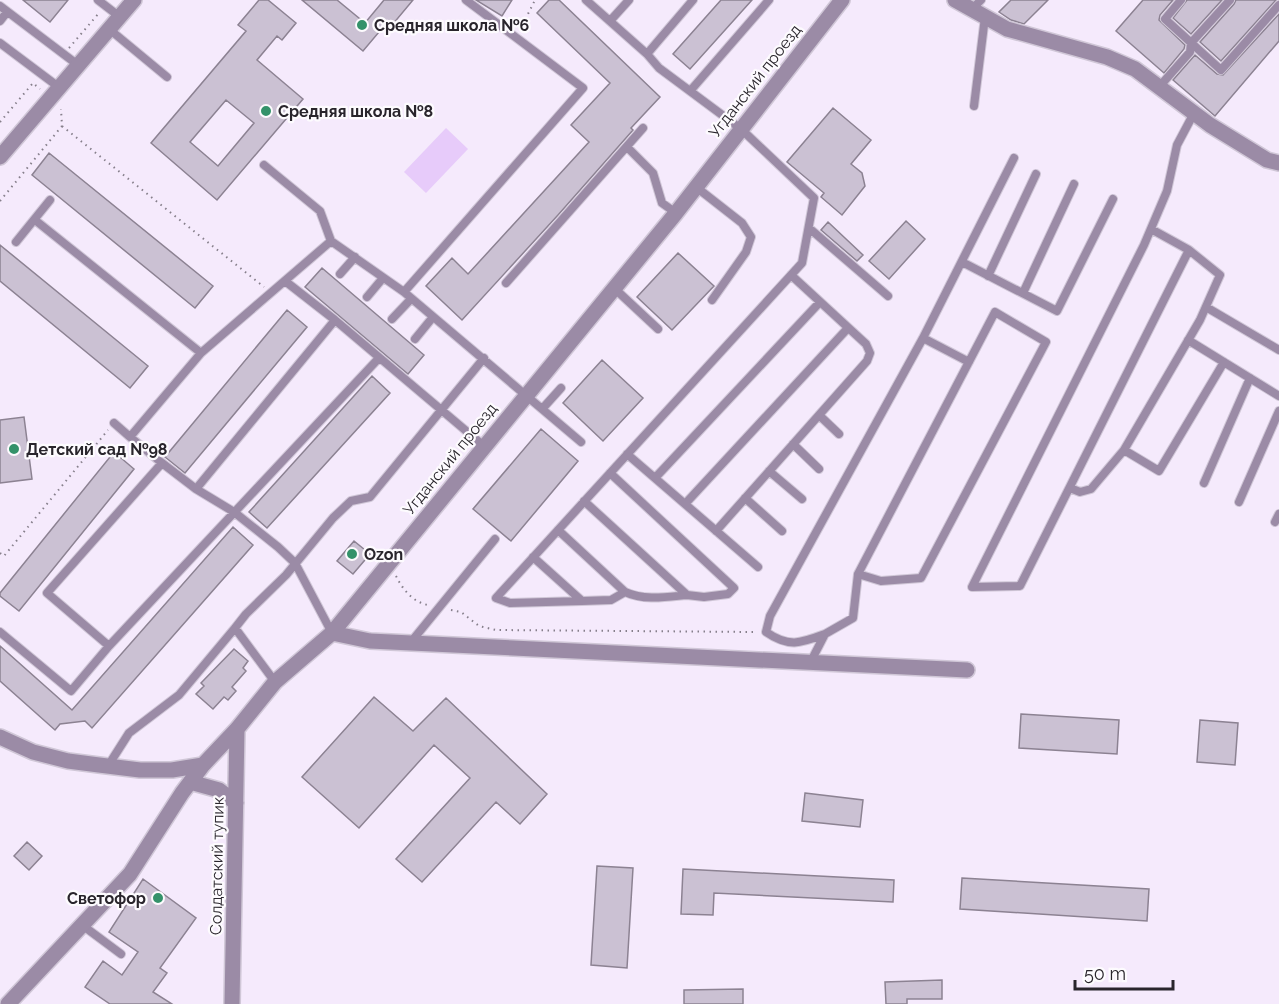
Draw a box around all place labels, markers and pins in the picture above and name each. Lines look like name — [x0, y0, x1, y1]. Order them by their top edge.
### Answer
place label: Средняя школа №6 — [374, 16, 529, 35]
marker: Средняя школа №6 — [355, 18, 369, 32]
place label: Средняя школа №8 — [278, 102, 433, 121]
marker: Средняя школа №8 — [259, 104, 273, 118]
place label: Детский сад №98 — [26, 440, 168, 459]
marker: Детский сад №98 — [7, 442, 21, 456]
place label: Ozon — [364, 545, 403, 564]
marker: Ozon — [345, 547, 359, 561]
place label: Светофор — [67, 889, 146, 908]
marker: Светофор — [151, 891, 165, 905]

